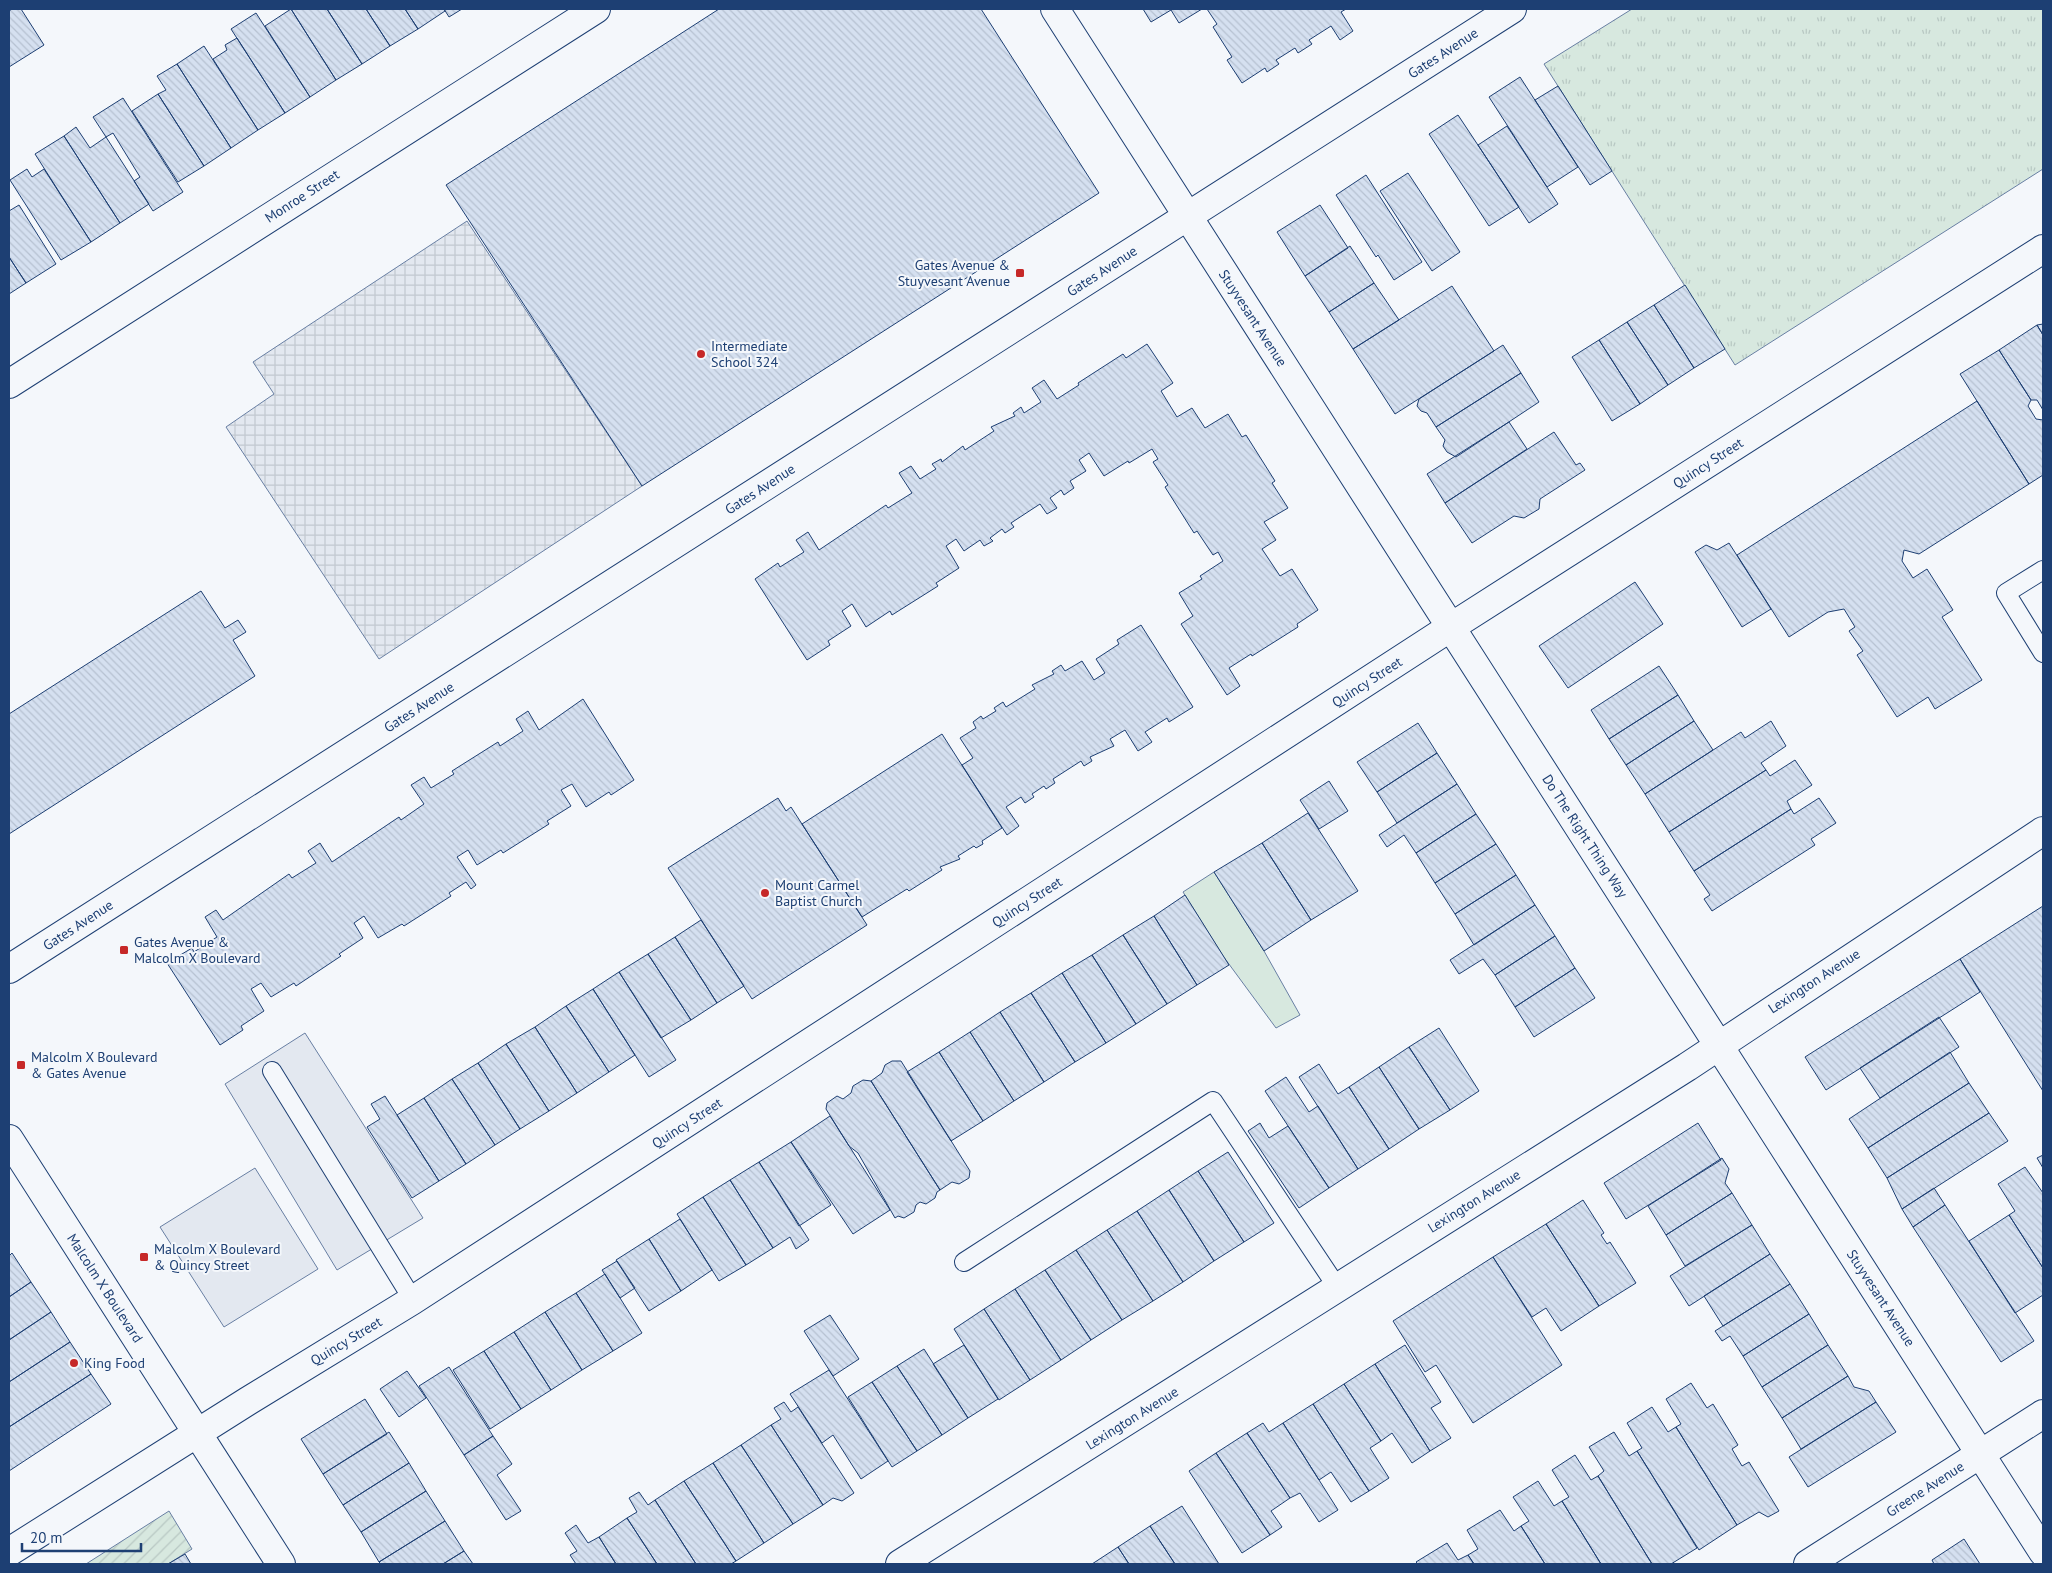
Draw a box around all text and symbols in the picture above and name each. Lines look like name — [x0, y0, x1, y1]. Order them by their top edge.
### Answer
street label: Gates Avenue — [1404, 24, 1482, 82]
street label: Monroe Street — [261, 165, 343, 227]
street label: Gates Avenue — [1063, 242, 1141, 300]
place label: Gates Avenue & Stuyvesant Avenue — [898, 256, 1010, 290]
street label: Stuyvesant Avenue — [1215, 266, 1291, 370]
marker: Gates Avenue & Stuyvesant Avenue — [1014, 267, 1026, 279]
place label: Intermediate School 324 — [711, 337, 788, 371]
marker: Intermediate School 324 — [695, 348, 707, 360]
street label: Quincy Street — [1669, 433, 1747, 492]
street label: Gates Avenue — [721, 460, 799, 518]
street label: Quincy Street — [1328, 652, 1406, 711]
street label: Gates Avenue — [380, 678, 458, 736]
street label: Do The Right Thing Way — [1538, 771, 1632, 902]
street label: Quincy Street — [988, 872, 1066, 931]
place label: Mount Carmel Baptist Church — [775, 876, 863, 910]
marker: Mount Carmel Baptist Church — [759, 887, 771, 899]
street label: Gates Avenue — [39, 896, 117, 954]
place label: Gates Avenue & Malcolm X Boulevard — [134, 933, 260, 967]
marker: Gates Avenue & Malcolm X Boulevard — [118, 944, 130, 956]
street label: Lexington Avenue — [1765, 945, 1863, 1017]
place label: Malcolm X Boulevard & Gates Avenue — [31, 1048, 157, 1082]
marker: Malcolm X Boulevard & Gates Avenue — [15, 1059, 27, 1071]
street label: Quincy Street — [648, 1093, 726, 1152]
street label: Lexington Avenue — [1424, 1165, 1524, 1237]
street label: Malcolm X Boulevard — [63, 1230, 147, 1346]
place label: Malcolm X Boulevard & Quincy Street — [154, 1240, 280, 1274]
street label: Stuyvesant Avenue — [1843, 1246, 1919, 1350]
marker: Malcolm X Boulevard & Quincy Street — [138, 1251, 150, 1263]
street label: Quincy Street — [307, 1313, 385, 1369]
place label: King Food — [84, 1354, 145, 1372]
marker: King Food — [68, 1357, 80, 1369]
street label: Lexington Avenue — [1082, 1382, 1182, 1454]
street label: Greene Avenue — [1883, 1457, 1967, 1521]
scale bar — [22, 1520, 141, 1552]
text: 20 m — [30, 1528, 63, 1547]

